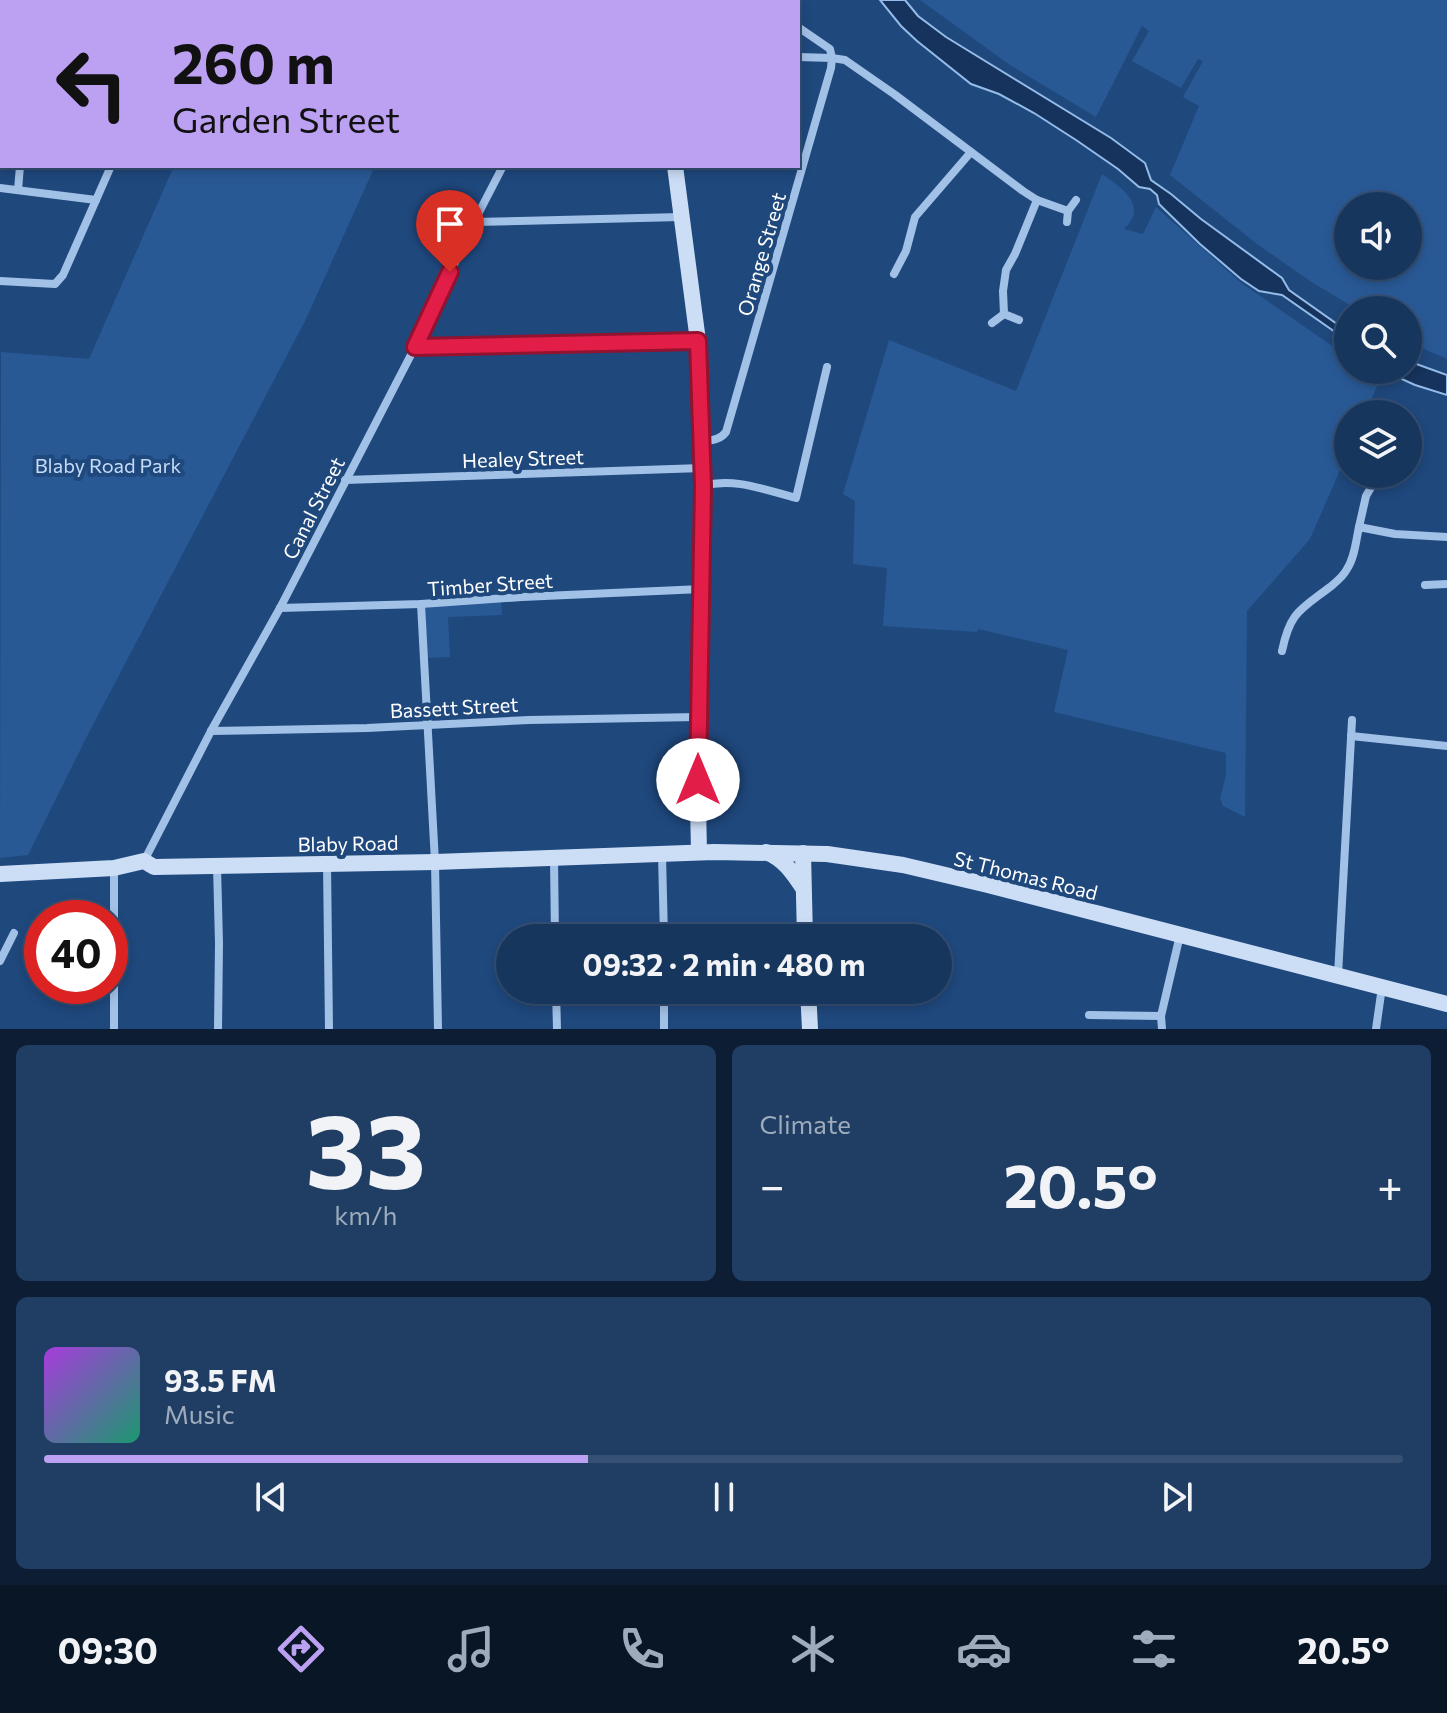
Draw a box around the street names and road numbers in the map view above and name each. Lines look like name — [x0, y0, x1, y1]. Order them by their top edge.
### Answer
street label: Orange Street — [732, 189, 790, 319]
street label: Healey Street — [462, 444, 584, 472]
street label: Canal Street — [277, 453, 349, 563]
street label: Timber Street — [426, 568, 554, 600]
street label: Bassett Street — [389, 692, 519, 722]
street label: Blaby Road — [297, 830, 399, 856]
street label: St Thomas Road — [952, 846, 1100, 904]

